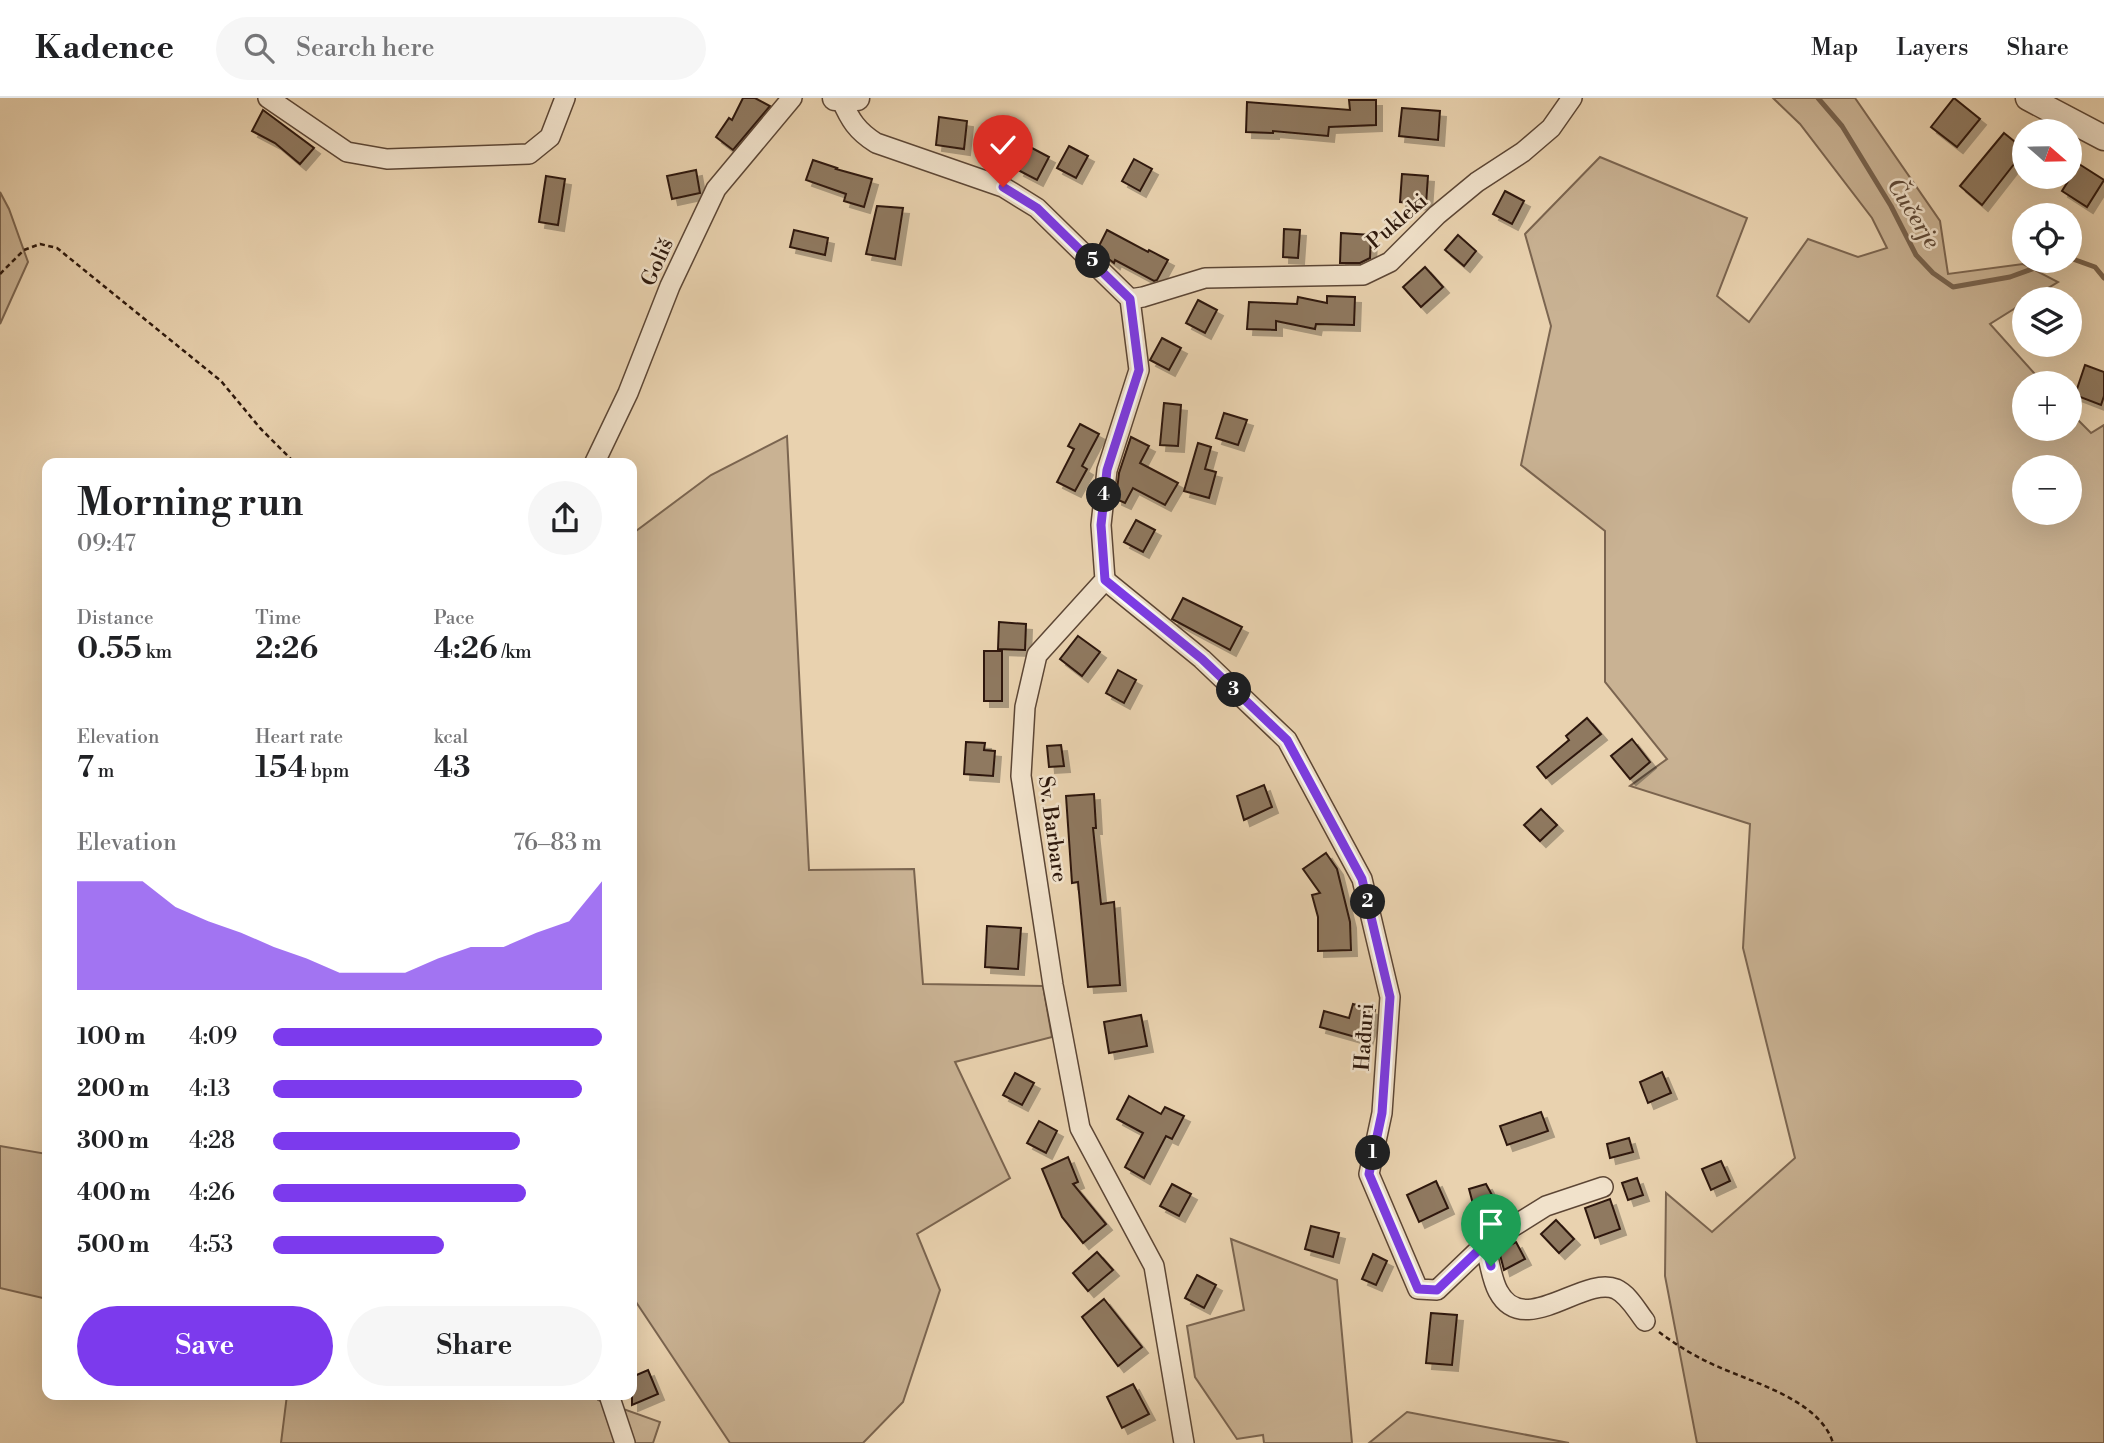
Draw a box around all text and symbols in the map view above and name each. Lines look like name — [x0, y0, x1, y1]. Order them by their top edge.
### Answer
search box — [216, 17, 706, 80]
text: Kadence — [35, 28, 174, 69]
icon: search — [240, 29, 278, 67]
text: Search here — [296, 32, 435, 64]
text: Map — [1811, 33, 1858, 63]
text: Layers — [1896, 33, 1968, 63]
text: Share — [2006, 33, 2069, 63]
pin — [973, 115, 1033, 187]
north arrow — [2012, 119, 2082, 189]
map controls — [2012, 119, 2082, 525]
icon: check — [984, 126, 1022, 164]
water label: Čučerje — [1881, 172, 1948, 254]
street label: Pukleki — [1362, 188, 1433, 255]
button: locate — [2012, 203, 2082, 273]
street label: Goliš — [636, 234, 680, 290]
pin: 5 — [1076, 244, 1110, 278]
text: 5 — [1087, 248, 1098, 272]
button: layers — [2012, 287, 2082, 357]
button: + — [2012, 371, 2082, 441]
button: − — [2012, 455, 2082, 525]
pin: 4 — [1086, 478, 1122, 512]
text: Morning run — [77, 480, 303, 527]
button: share — [528, 481, 602, 555]
text: 4 — [1097, 482, 1110, 506]
text: 09:47 — [77, 530, 136, 558]
text: Distance — [77, 606, 154, 630]
text: Time — [255, 606, 301, 630]
text: Pace — [434, 606, 474, 630]
text: 0.55 — [77, 630, 142, 668]
text: 2:26 — [255, 630, 318, 668]
text: 4:26 — [434, 630, 498, 668]
text: km — [142, 640, 172, 664]
text: /km — [498, 640, 532, 664]
pin: 3 — [1216, 672, 1252, 708]
text: 3 — [1228, 677, 1239, 701]
text: Elevation — [77, 725, 159, 749]
text: Heart rate — [255, 725, 343, 749]
text: kcal — [434, 725, 468, 749]
text: 7 — [77, 749, 94, 787]
text: 154 — [255, 749, 307, 787]
text: 43 — [434, 749, 471, 787]
text: m — [94, 759, 114, 783]
text: bpm — [307, 759, 349, 783]
street label: Sv. Barbare — [1032, 774, 1072, 884]
text: Elevation — [77, 829, 177, 857]
text: 76–83 m — [513, 829, 602, 857]
pin: 2 — [1350, 884, 1386, 920]
text: 2 — [1362, 889, 1373, 913]
street label: Hađuri — [1350, 1002, 1380, 1072]
text: 100 m — [77, 1023, 145, 1051]
text: 4:09 — [189, 1023, 237, 1051]
text: 200 m — [77, 1075, 149, 1103]
text: 4:13 — [189, 1075, 231, 1103]
text: 300 m — [77, 1127, 149, 1155]
text: 4:28 — [189, 1127, 235, 1155]
pin: 1 — [1356, 1136, 1390, 1170]
text: 1 — [1368, 1140, 1377, 1164]
text: 400 m — [77, 1179, 150, 1207]
text: 4:26 — [189, 1179, 235, 1207]
pin — [1461, 1194, 1521, 1266]
icon: arrive — [1472, 1205, 1510, 1243]
text: 500 m — [77, 1231, 149, 1259]
text: 4:53 — [189, 1231, 233, 1259]
button: Save — [77, 1306, 333, 1386]
button: Share — [347, 1306, 602, 1386]

